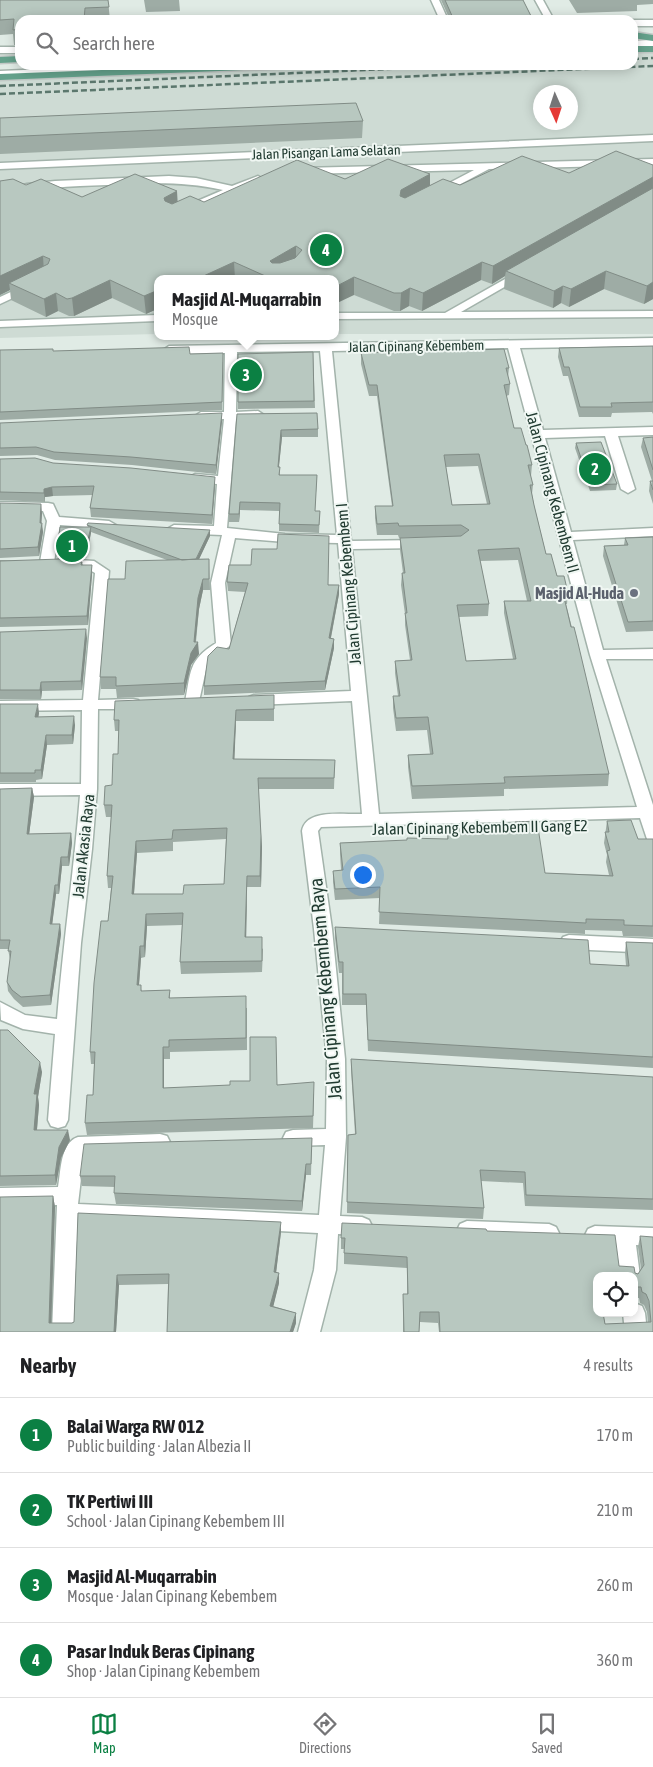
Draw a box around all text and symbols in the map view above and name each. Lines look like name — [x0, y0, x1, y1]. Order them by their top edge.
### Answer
search box — [15, 15, 638, 70]
icon: search — [33, 29, 61, 57]
text: Search here — [73, 32, 155, 54]
north arrow — [533, 85, 578, 130]
street label: Jalan Pisangan Lama Selatan — [251, 141, 401, 163]
pin: 4 — [310, 231, 342, 269]
popup — [154, 275, 339, 340]
text: Masjid Al-Muqarrabin — [172, 288, 321, 310]
text: Mosque — [172, 310, 218, 328]
street label: Jalan Cipinang Kebembem — [348, 337, 484, 355]
pin: 3 — [230, 356, 262, 394]
street label: Jalan Cipinang Kebembem II — [522, 409, 583, 575]
pin: 2 — [579, 450, 611, 488]
street label: Jalan Cipinang Kebembem I — [332, 502, 365, 666]
pin: 1 — [56, 527, 88, 565]
place label: Masjid Al-Huda — [535, 584, 624, 602]
marker: Masjid Al-Huda — [628, 587, 640, 599]
street label: Jalan Akasia Raya — [69, 793, 98, 899]
street label: Jalan Cipinang Kebembem II Gang E2 — [372, 816, 588, 839]
your location — [350, 862, 376, 888]
street label: Jalan Cipinang Kebembem Raya — [304, 877, 346, 1101]
map controls — [593, 1272, 638, 1317]
button: locate — [593, 1272, 638, 1317]
text: Nearby — [20, 1353, 76, 1377]
text: 4 results — [583, 1356, 633, 1374]
text: Balai Warga RW 012 — [67, 1415, 204, 1437]
text: 1 — [32, 1426, 40, 1444]
text: 170 m — [597, 1426, 633, 1444]
text: Public building · Jalan Albezia II — [67, 1437, 251, 1455]
text: TK Pertiwi III — [67, 1490, 153, 1512]
text: 2 — [32, 1501, 40, 1519]
text: 210 m — [597, 1501, 633, 1519]
text: School · Jalan Cipinang Kebembem III — [67, 1512, 285, 1530]
text: Masjid Al-Muqarrabin — [67, 1565, 217, 1587]
text: 3 — [32, 1576, 40, 1594]
text: 260 m — [597, 1576, 633, 1594]
text: Mosque · Jalan Cipinang Kebembem — [67, 1587, 277, 1605]
text: Pasar Induk Beras Cipinang — [67, 1640, 254, 1662]
text: 4 — [32, 1651, 40, 1669]
text: 360 m — [597, 1651, 633, 1669]
text: Shop · Jalan Cipinang Kebembem — [67, 1662, 260, 1680]
tab: Map — [90, 1710, 118, 1756]
tab: Directions — [299, 1710, 351, 1756]
tab: Saved — [532, 1710, 563, 1756]

